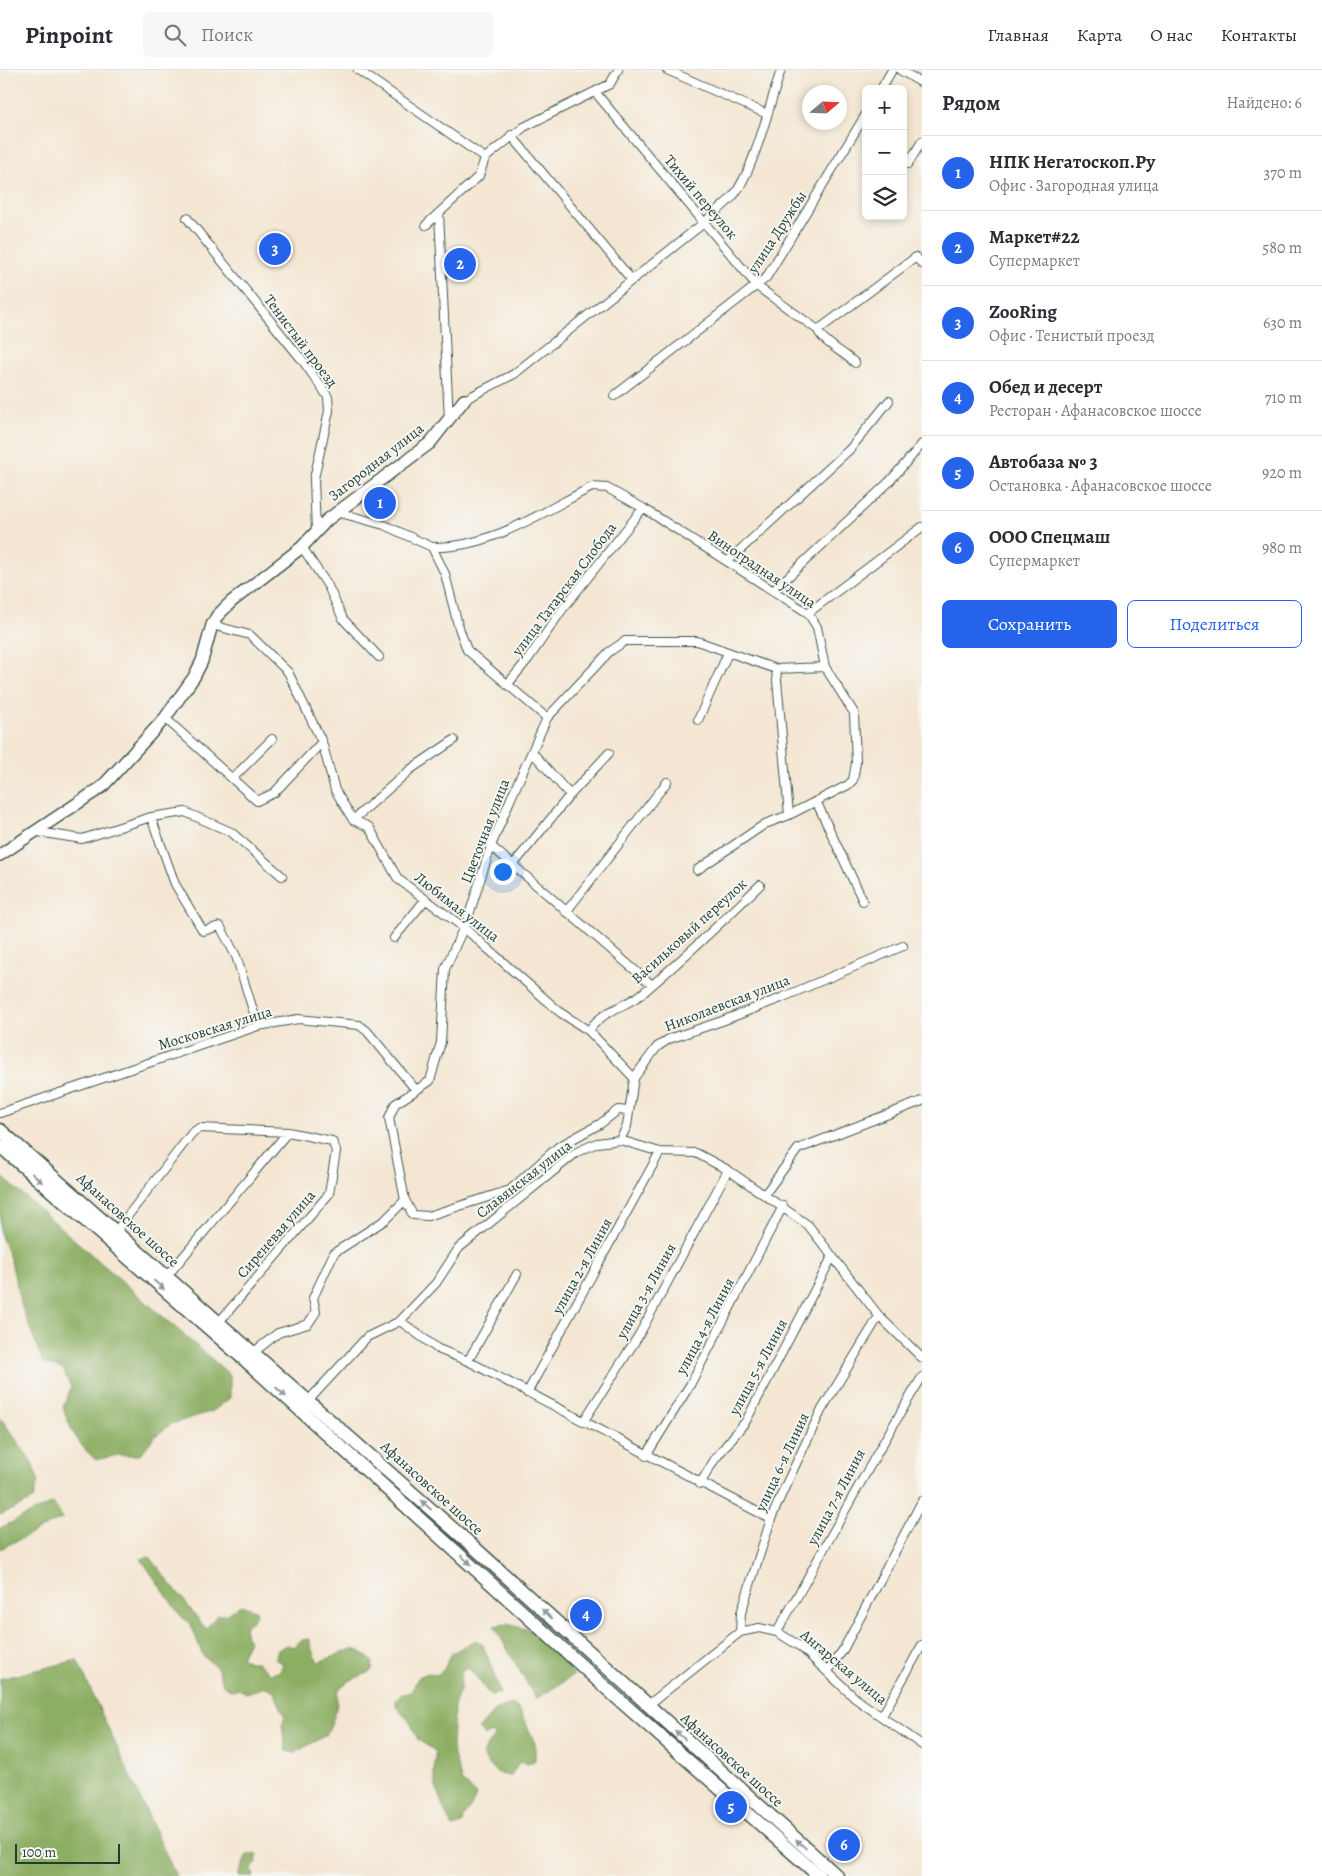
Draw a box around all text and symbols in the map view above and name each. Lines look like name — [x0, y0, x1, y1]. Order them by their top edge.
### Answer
search box — [143, 12, 493, 57]
text: Pinpoint — [25, 19, 113, 51]
icon: search — [161, 21, 189, 49]
text: Поиск — [201, 22, 253, 48]
text: Главная — [988, 23, 1049, 47]
text: Карта — [1077, 23, 1122, 47]
text: О нас — [1150, 23, 1193, 47]
text: Контакты — [1221, 23, 1297, 47]
north arrow — [802, 85, 847, 130]
map controls — [862, 85, 907, 220]
button: + — [862, 85, 907, 130]
text: Рядом — [942, 89, 1000, 117]
text: Найдено: 6 — [1227, 92, 1302, 114]
button: − — [862, 130, 907, 175]
text: НПК Негатоскоп.Ру — [989, 149, 1155, 175]
street label: Тихий переулок — [660, 151, 742, 243]
text: 1 — [955, 162, 961, 184]
text: 370 m — [1264, 162, 1302, 184]
button: layers — [862, 175, 907, 220]
text: Офис · Загородная улица — [989, 175, 1159, 197]
street label: улица Дружбы — [742, 187, 811, 278]
text: Маркет#22 — [989, 224, 1080, 250]
pin: 3 — [259, 230, 291, 268]
text: 2 — [954, 237, 962, 259]
text: 580 m — [1262, 237, 1302, 259]
pin: 2 — [444, 245, 476, 283]
text: Супермаркет — [989, 250, 1080, 272]
street label: Тенистый проезд — [260, 291, 342, 391]
text: ZooRing — [989, 299, 1057, 325]
text: 3 — [955, 312, 961, 334]
text: 630 m — [1263, 312, 1302, 334]
text: Офис · Тенистый проезд — [989, 325, 1154, 347]
text: Обед и десерт — [989, 374, 1102, 400]
text: 4 — [954, 387, 962, 409]
text: 710 m — [1265, 387, 1302, 409]
text: Ресторан · Афанасовское шоссе — [989, 400, 1202, 422]
street label: Загородная улица — [324, 418, 428, 505]
text: Автобаза № 3 — [989, 449, 1098, 475]
text: 5 — [955, 462, 961, 484]
text: 920 m — [1262, 462, 1302, 484]
text: Остановка · Афанасовское шоссе — [989, 475, 1212, 497]
pin: 1 — [364, 484, 396, 522]
street label: улица Татарская Слобода — [507, 518, 621, 661]
text: ООО Спецмаш — [989, 524, 1110, 550]
street label: Виноградная улица — [704, 525, 820, 613]
text: 6 — [954, 537, 962, 559]
text: 980 m — [1262, 537, 1302, 559]
text: Супермаркет — [989, 550, 1080, 572]
button: Сохранить — [942, 600, 1117, 648]
button: Поделиться — [1127, 600, 1302, 648]
street label: Цветочная улица — [456, 776, 514, 886]
your location — [490, 859, 516, 885]
street label: Любимая улица — [410, 867, 504, 947]
street label: Васильковый переулок — [627, 874, 751, 988]
street label: Николаевская улица — [661, 970, 793, 1036]
street label: Московская улица — [156, 1001, 274, 1055]
street label: Славянская улица — [472, 1135, 576, 1223]
street label: Афанасовское шоссе — [72, 1168, 184, 1272]
one-way arrow — [30, 1172, 42, 1184]
street label: Сиреневая улица — [232, 1186, 320, 1282]
street label: улица 2-я Линия — [547, 1214, 617, 1319]
street label: улица 3-я Линия — [611, 1240, 681, 1343]
street label: улица 4-я Линия — [671, 1274, 739, 1379]
one-way arrow — [153, 1279, 166, 1290]
street label: улица 5-я Линия — [724, 1315, 792, 1420]
one-way arrow — [275, 1386, 287, 1398]
street label: улица 6-я Линия — [750, 1409, 814, 1516]
street label: Афанасовское шоссе — [376, 1436, 488, 1540]
street label: улица 7-я Линия — [802, 1445, 870, 1550]
one-way arrow — [421, 1499, 433, 1511]
one-way arrow — [460, 1554, 472, 1566]
pin: 4 — [570, 1596, 602, 1634]
one-way arrow — [541, 1608, 553, 1620]
street label: Ангарская улица — [796, 1624, 892, 1709]
street label: Афанасовское шоссе — [676, 1708, 788, 1812]
one-way arrow — [674, 1729, 686, 1741]
pin: 5 — [715, 1788, 747, 1826]
pin: 6 — [828, 1826, 860, 1864]
one-way arrow — [795, 1838, 808, 1849]
scale bar — [15, 1841, 120, 1864]
text: 100 m — [22, 1843, 56, 1862]

